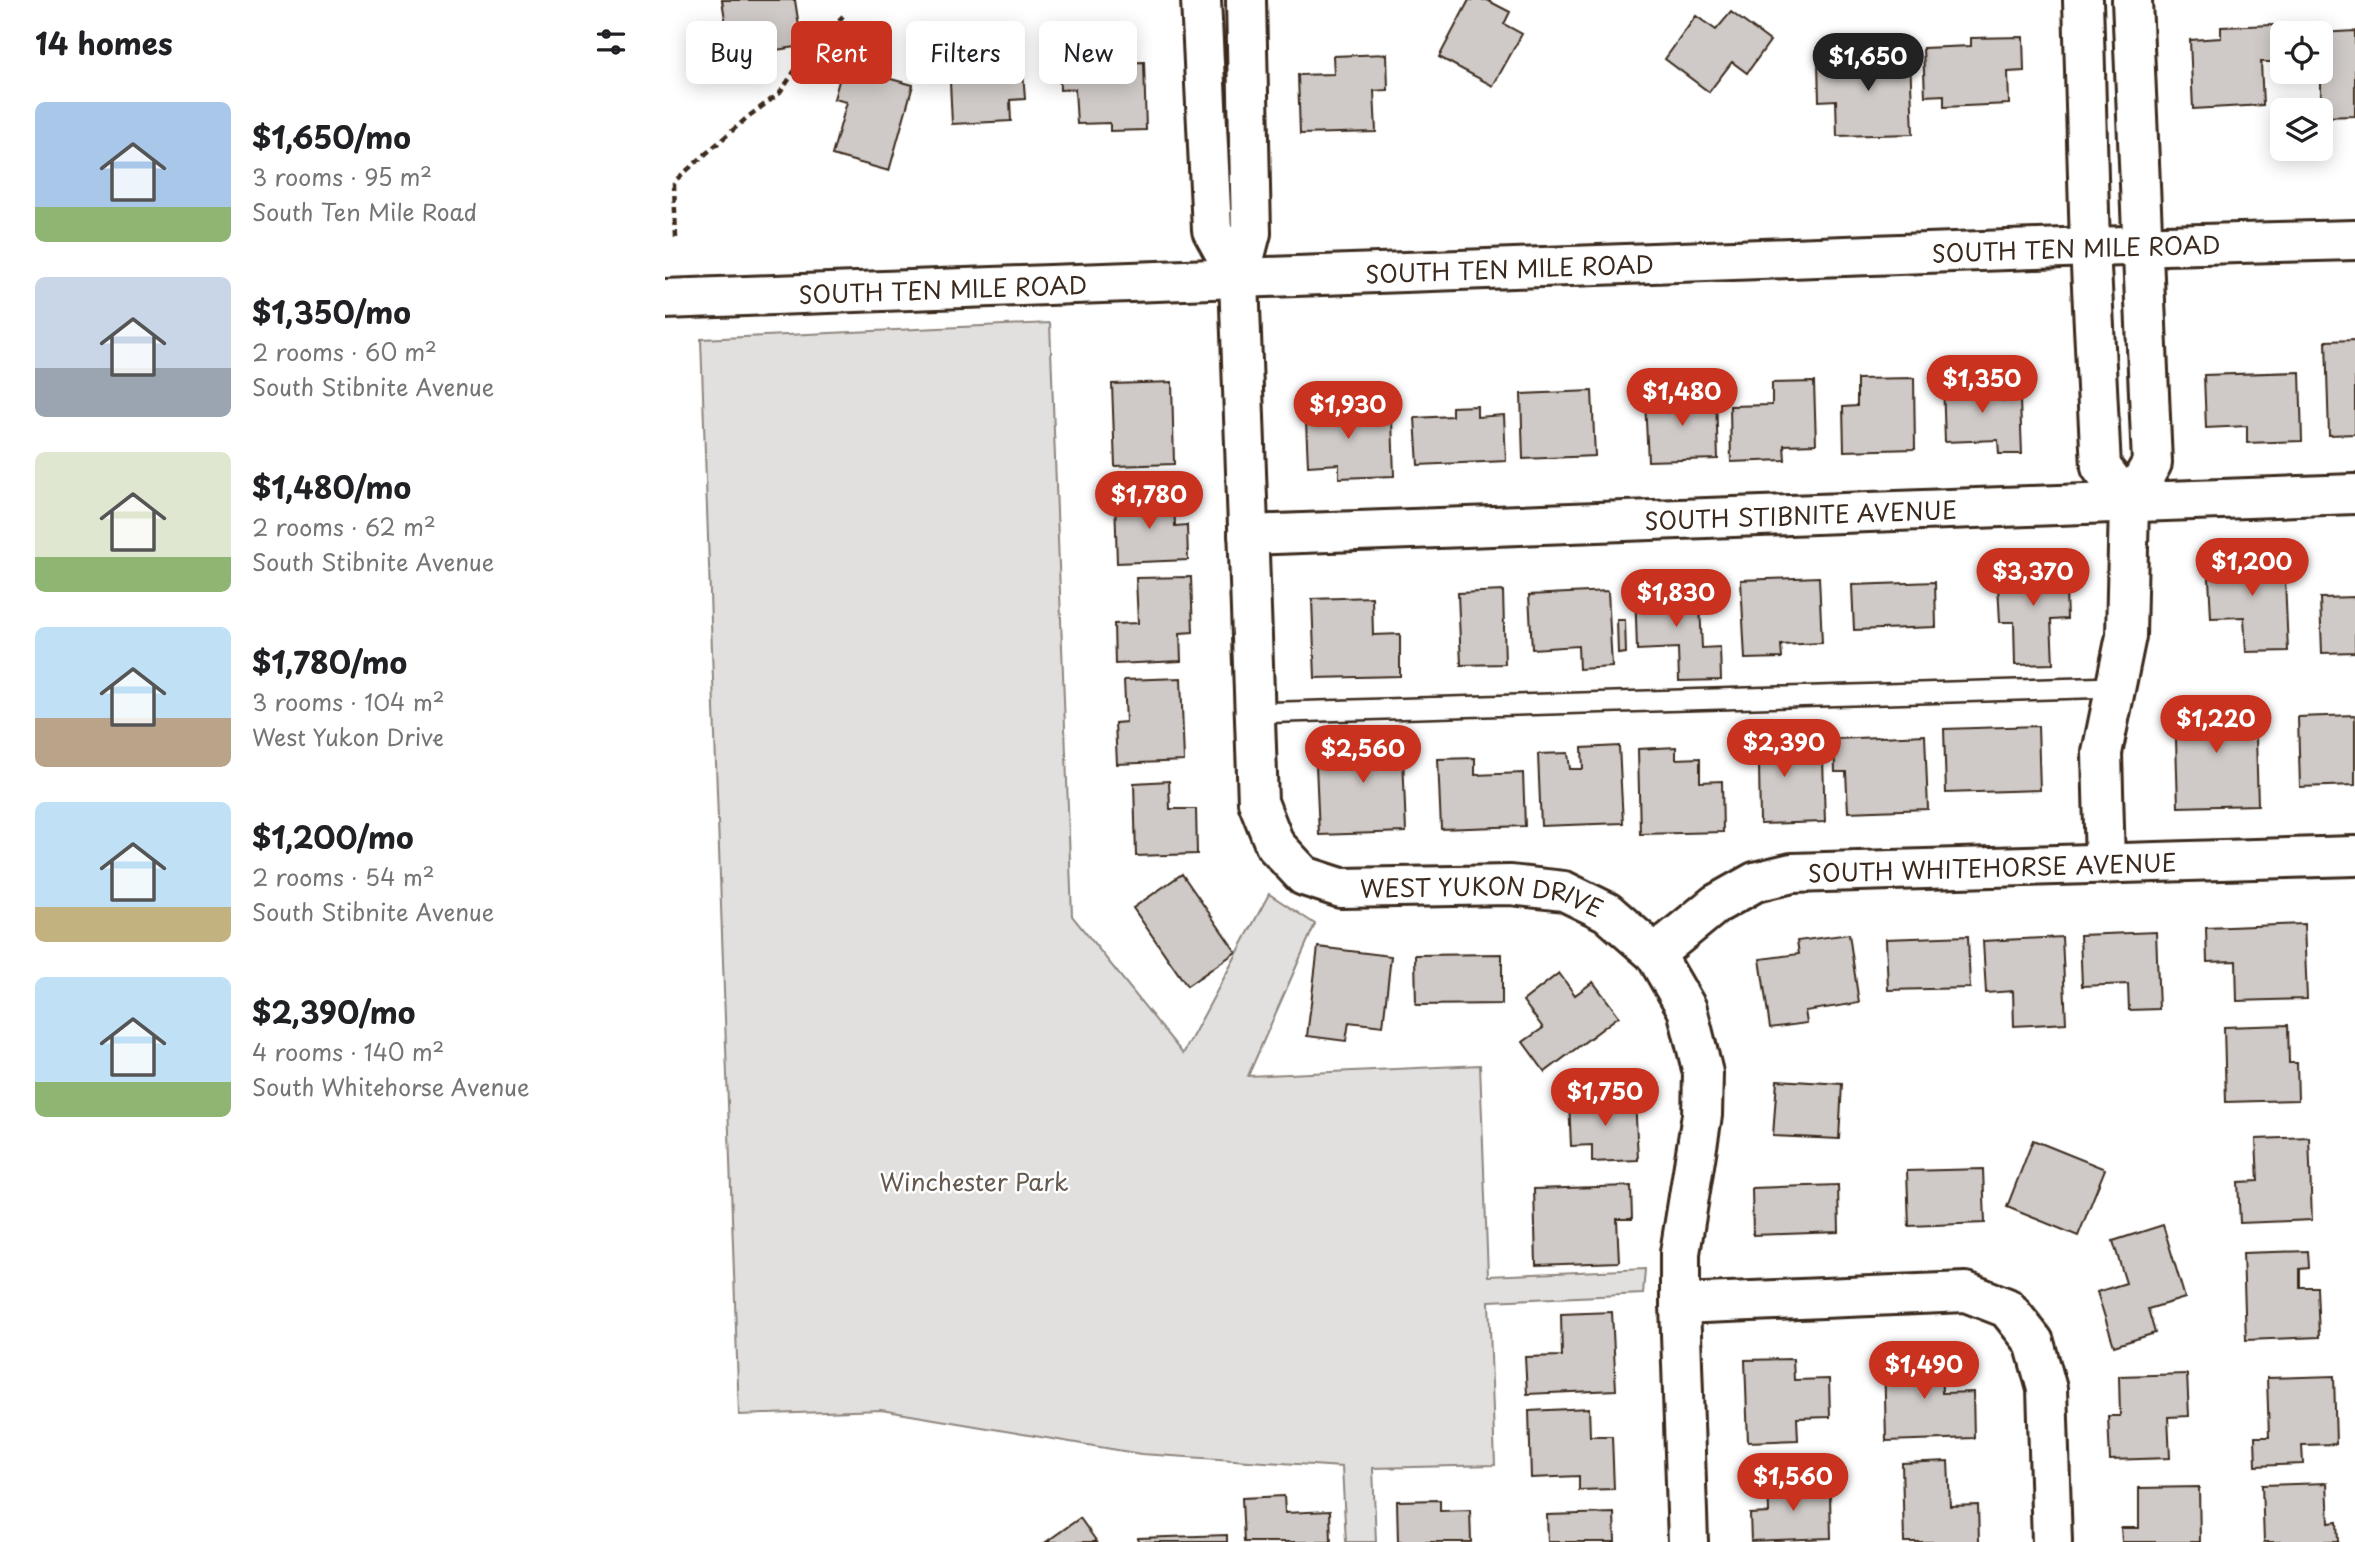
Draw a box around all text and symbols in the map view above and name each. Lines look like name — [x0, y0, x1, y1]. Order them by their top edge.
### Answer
text: 14 homes — [35, 20, 173, 65]
chip: Buy — [686, 21, 777, 84]
chip: Rent — [791, 21, 892, 84]
chip: Filters — [906, 21, 1025, 84]
chip: New — [1039, 21, 1137, 84]
map controls — [2270, 21, 2333, 161]
button: locate — [2270, 21, 2333, 84]
icon: filters — [592, 23, 630, 61]
pin: $1,650 — [1811, 34, 1925, 93]
text: $1,650 — [1829, 38, 1907, 73]
button: layers — [2270, 98, 2333, 161]
text: $1,650/mo — [252, 114, 411, 159]
icon: home — [91, 130, 175, 214]
text: 3 rooms · 95 m² — [252, 159, 432, 194]
text: South Ten Mile Road — [252, 194, 477, 229]
street label: SOUTH TEN MILE ROAD — [1931, 226, 2221, 271]
street label: SOUTH TEN MILE ROAD — [1364, 245, 1654, 291]
street label: SOUTH TEN MILE ROAD — [798, 266, 1088, 312]
text: $1,350/mo — [252, 289, 411, 334]
icon: home — [91, 305, 175, 389]
text: 2 rooms · 60 m² — [252, 334, 437, 369]
pin: $1,350 — [1925, 356, 2039, 415]
text: $1,350 — [1943, 360, 2021, 395]
pin: $1,480 — [1625, 368, 1739, 428]
text: South Stibnite Avenue — [252, 369, 494, 404]
text: $1,480 — [1643, 373, 1721, 408]
pin: $1,930 — [1291, 382, 1405, 441]
text: $1,930 — [1310, 386, 1386, 421]
text: $1,480/mo — [252, 464, 411, 509]
pin: $1,780 — [1092, 472, 1206, 531]
text: $1,780 — [1111, 476, 1187, 511]
icon: home — [91, 480, 175, 564]
street label: SOUTH STIBNITE AVENUE — [1644, 491, 1958, 538]
text: 2 rooms · 62 m² — [252, 509, 436, 544]
pin: $1,200 — [2195, 538, 2309, 598]
text: $1,200 — [2212, 543, 2292, 578]
text: South Stibnite Avenue — [252, 544, 494, 579]
pin: $3,370 — [1976, 548, 2090, 608]
text: $3,370 — [1993, 553, 2073, 588]
pin: $1,830 — [1619, 570, 1733, 629]
text: $1,830 — [1637, 574, 1715, 609]
text: $1,780/mo — [252, 639, 407, 684]
icon: home — [91, 655, 175, 739]
text: 3 rooms · 104 m² — [252, 684, 445, 719]
pin: $1,220 — [2159, 696, 2273, 755]
text: $1,220 — [2176, 700, 2256, 735]
text: West Yukon Drive — [252, 719, 444, 754]
pin: $2,390 — [1727, 720, 1841, 779]
text: $2,390 — [1743, 724, 1825, 759]
pin: $2,560 — [1306, 726, 1420, 785]
text: $2,560 — [1321, 730, 1405, 765]
text: $1,200/mo — [252, 814, 414, 859]
icon: home — [91, 830, 175, 914]
street label: SOUTH WHITEHORSE AVENUE — [1807, 843, 2177, 891]
text: 2 rooms · 54 m² — [252, 859, 435, 894]
street label: WEST YUKON DRIVE — [1359, 867, 1610, 926]
text: South Stibnite Avenue — [252, 894, 494, 929]
text: $2,390/mo — [252, 989, 416, 1034]
icon: home — [91, 1005, 175, 1089]
text: 4 rooms · 140 m² — [252, 1034, 444, 1069]
pin: $1,750 — [1548, 1068, 1662, 1128]
text: South Whitehorse Avenue — [252, 1069, 530, 1104]
text: $1,750 — [1567, 1073, 1643, 1108]
park label: Winchester Park — [879, 1163, 1069, 1199]
pin: $1,490 — [1867, 1342, 1981, 1401]
text: $1,490 — [1885, 1346, 1963, 1381]
pin: $1,560 — [1736, 1454, 1850, 1513]
text: $1,560 — [1753, 1458, 1833, 1493]

